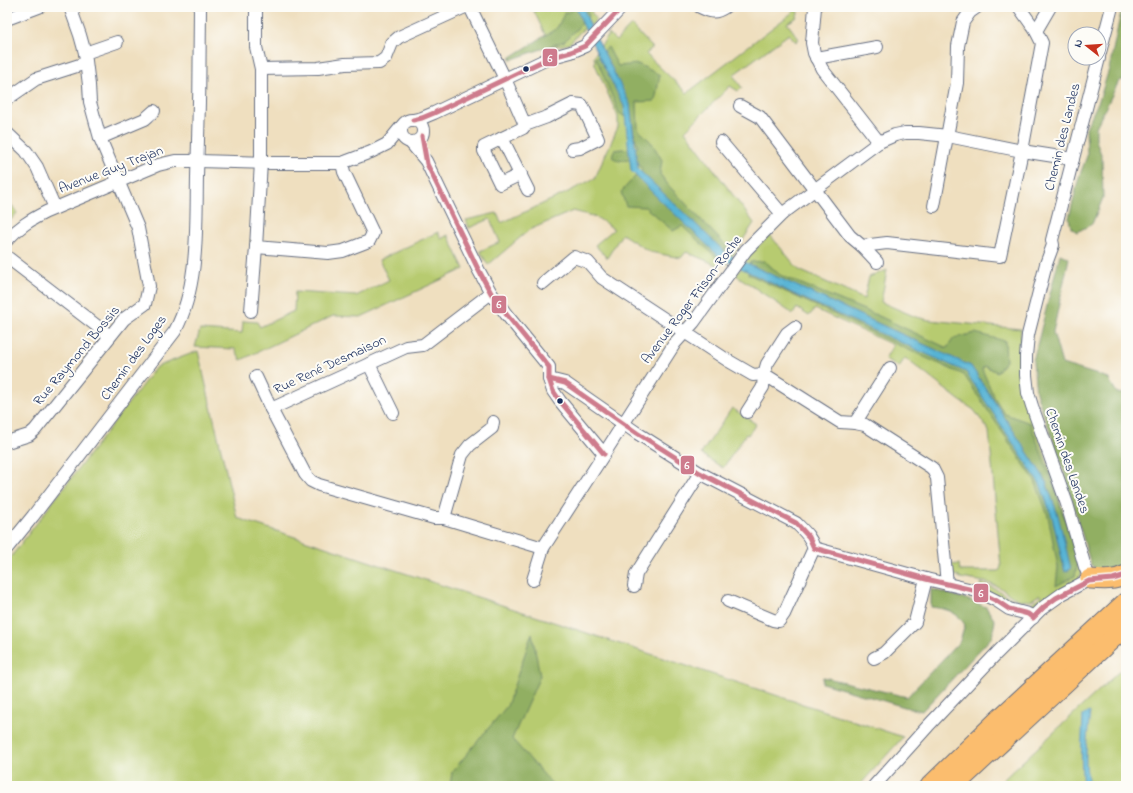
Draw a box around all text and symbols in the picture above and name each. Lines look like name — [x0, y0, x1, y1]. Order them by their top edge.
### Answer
north arrow — [1067, 26, 1107, 66]
text: N — [1070, 37, 1087, 49]
line badge: 6 — [542, 48, 558, 67]
text: 6 — [547, 51, 553, 67]
unlabelled marker — [521, 64, 531, 74]
street label: Chemin des Landes — [1039, 81, 1087, 193]
street label: Avenue Guy Trajan — [56, 140, 167, 201]
street label: Avenue Roger Frison-Roche — [637, 231, 749, 369]
line badge: 6 — [491, 295, 507, 314]
text: 6 — [496, 297, 502, 313]
street label: Rue Raymond Bossis — [29, 301, 126, 411]
street label: Chemin des Loges — [96, 311, 173, 406]
street label: Rue René Desmaison — [270, 330, 390, 400]
unlabelled marker — [555, 396, 565, 406]
street label: Chemin des Landes — [1039, 406, 1095, 516]
line badge: 6 — [680, 455, 695, 475]
text: 6 — [684, 458, 690, 474]
line badge: 6 — [973, 583, 989, 603]
text: 6 — [978, 586, 984, 602]

